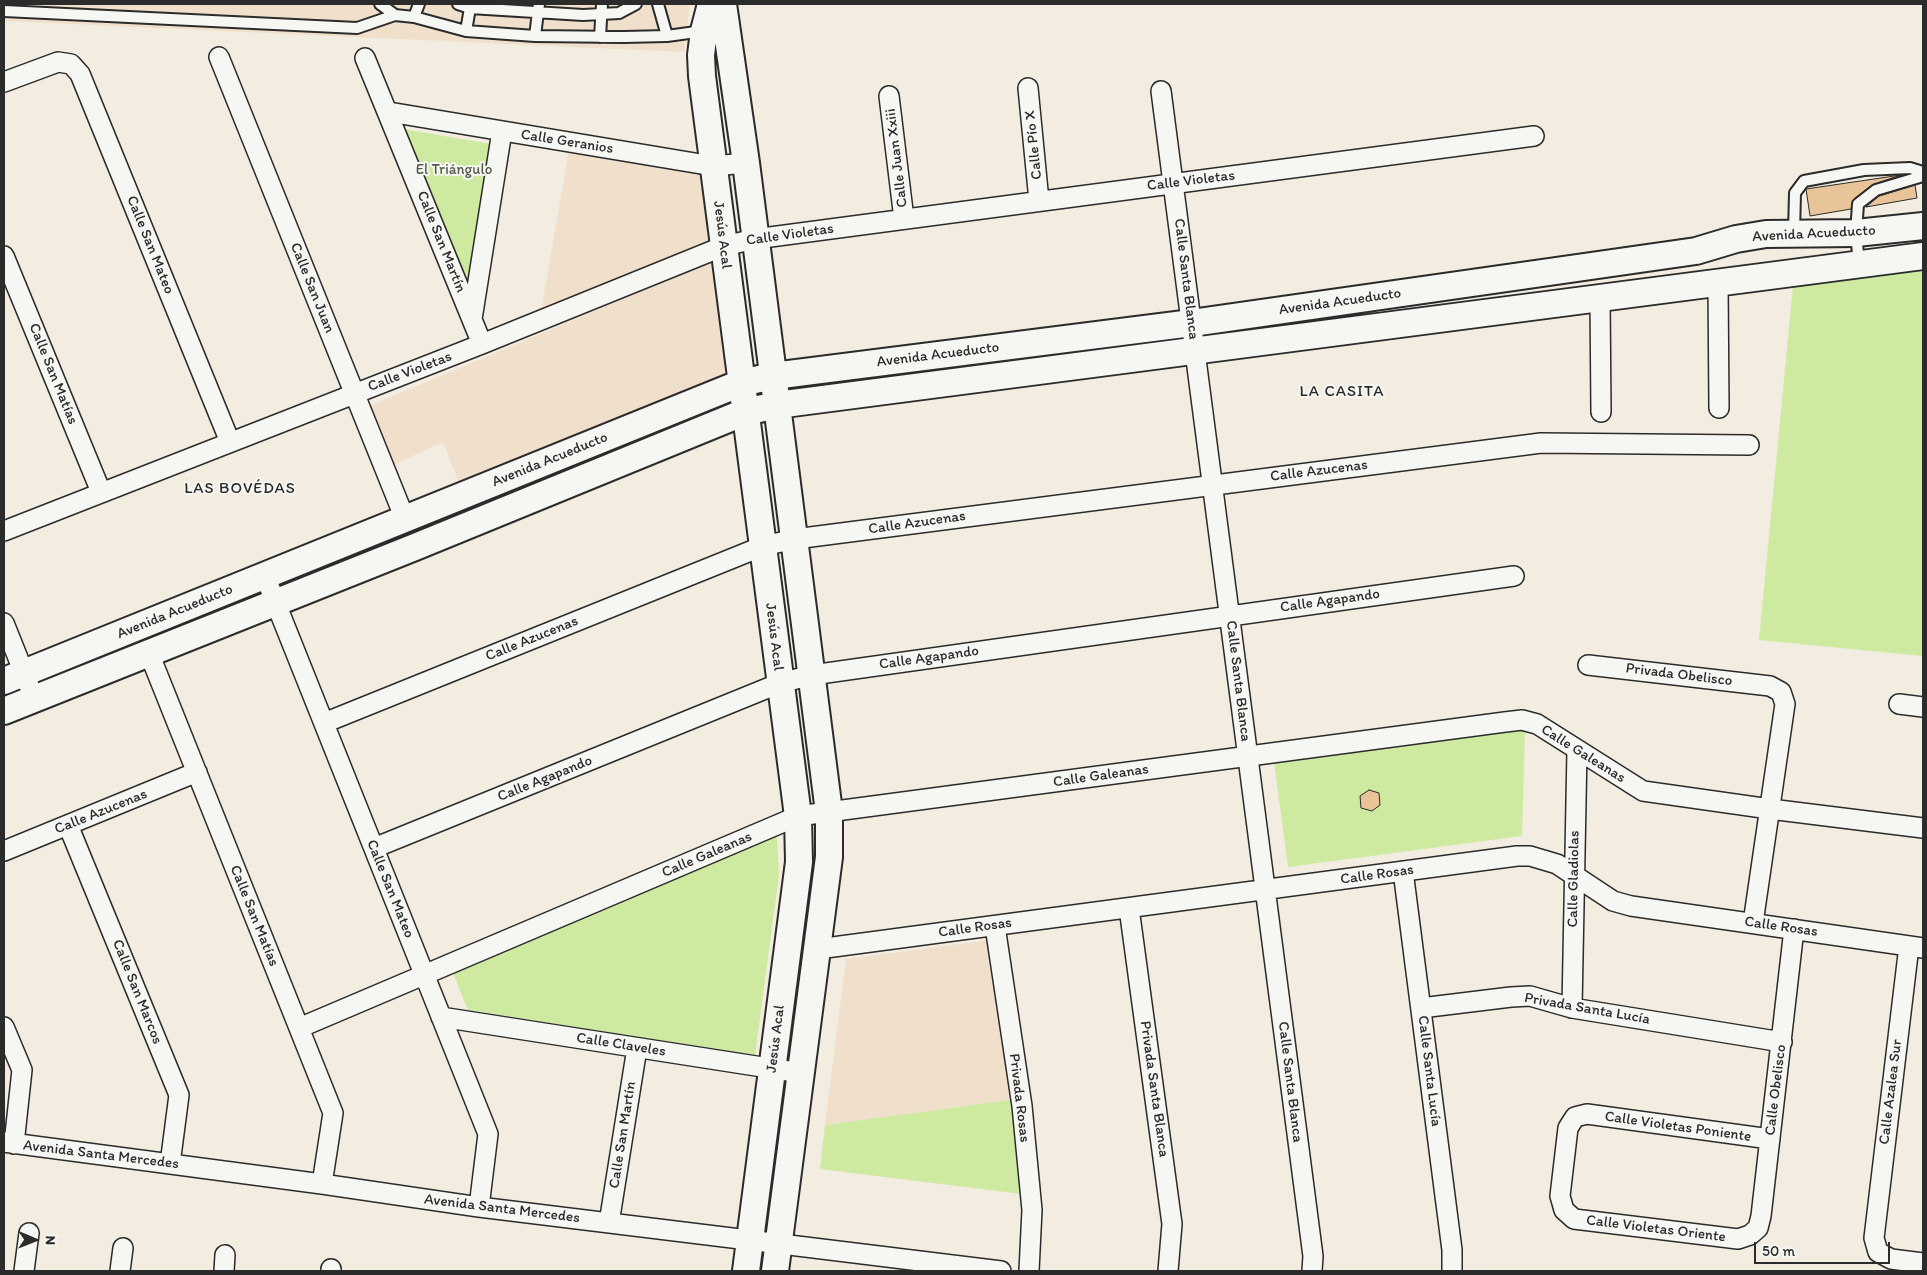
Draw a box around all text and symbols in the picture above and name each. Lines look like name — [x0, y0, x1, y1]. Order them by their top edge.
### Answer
street label: Calle Juan Xxiii — [882, 107, 912, 209]
street label: Calle Pío X — [1021, 110, 1047, 180]
street label: Calle Geranios — [519, 126, 615, 158]
park label: El Triángulo — [416, 161, 492, 179]
street label: Calle Violetas — [1146, 167, 1236, 195]
street label: Calle San Martín — [412, 189, 470, 295]
street label: Calle San Mateo — [122, 193, 178, 297]
street label: Jesús Acal — [709, 200, 735, 270]
street label: Calle Santa Blanca — [1170, 218, 1202, 340]
street label: Calle Violetas — [745, 220, 835, 250]
street label: Avenida Acueducto — [1752, 222, 1876, 246]
street label: Calle San Juan — [286, 240, 338, 336]
street label: Avenida Acueducto — [1278, 284, 1402, 320]
street label: Calle San Matías — [24, 321, 82, 427]
street label: Avenida Acueducto — [876, 339, 1000, 371]
street label: Calle Violetas — [366, 348, 454, 396]
district label: LA CASITA — [1299, 382, 1385, 402]
street label: Avenida Acueducto — [489, 429, 611, 491]
street label: Calle Azucenas — [1269, 456, 1369, 486]
district label: LAS BOVÉDAS — [183, 479, 297, 499]
street label: Calle Azucenas — [867, 507, 967, 539]
street label: Avenida Acueducto — [114, 581, 236, 643]
street label: Calle Agapando — [1279, 585, 1381, 617]
street label: Jesús Acal — [761, 602, 787, 672]
street label: Calle Azucenas — [483, 612, 581, 666]
street label: Calle Santa Blanca — [1222, 620, 1254, 742]
street label: Calle Agapando — [878, 642, 980, 674]
street label: Privada Obelisco — [1625, 660, 1733, 690]
street label: Calle Galeanas — [1537, 721, 1629, 787]
street label: Calle Agapando — [495, 752, 595, 806]
street label: Calle Galeanas — [1052, 760, 1150, 792]
street label: Calle Azucenas — [52, 785, 150, 839]
street label: Calle Galeanas — [659, 828, 755, 882]
street label: Calle Gladiolas — [1564, 830, 1584, 928]
street label: Calle San Mateo — [362, 837, 418, 941]
street label: Calle Rosas — [1339, 861, 1415, 889]
street label: Calle San Matías — [225, 863, 283, 969]
street label: Calle Rosas — [1743, 913, 1819, 941]
street label: Calle Rosas — [937, 914, 1013, 942]
street label: Calle San Marcos — [108, 937, 166, 1047]
street label: Privada Santa Lucía — [1523, 989, 1651, 1029]
street label: Jesús Acal — [763, 1004, 789, 1074]
street label: Calle Santa Lucía — [1413, 1015, 1445, 1127]
street label: Privada Santa Blanca — [1136, 1020, 1172, 1158]
street label: Calle Santa Blanca — [1274, 1021, 1306, 1143]
street label: Calle Claveles — [575, 1029, 667, 1061]
street label: Calle Azalea Sur — [1876, 1038, 1906, 1146]
street label: Calle Obelisco — [1761, 1043, 1791, 1137]
street label: Privada Rosas — [1005, 1053, 1033, 1143]
street label: Calle San Martín — [606, 1080, 640, 1190]
street label: Calle Violetas Poniente — [1604, 1108, 1752, 1146]
street label: Avenida Santa Mercedes — [22, 1137, 180, 1173]
street label: Avenida Santa Mercedes — [423, 1191, 581, 1227]
street label: Calle Violetas Oriente — [1585, 1212, 1727, 1246]
north arrow — [10, 1215, 60, 1265]
scale bar — [1757, 1232, 1893, 1264]
text: N — [42, 1235, 59, 1245]
text: 50 m — [1762, 1242, 1795, 1260]

